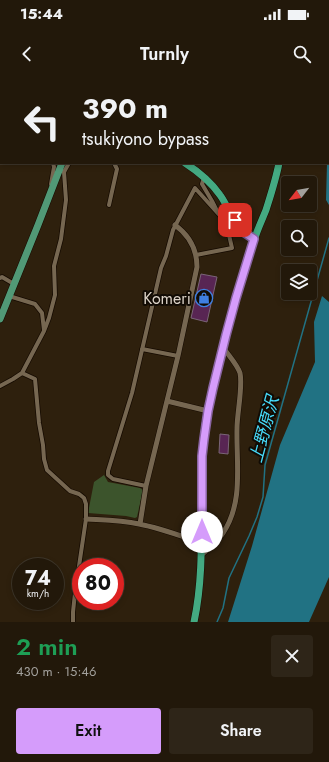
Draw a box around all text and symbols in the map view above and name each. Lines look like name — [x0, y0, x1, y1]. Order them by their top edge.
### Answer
text: 15:44 — [20, 3, 63, 25]
text: Turnly — [140, 41, 189, 67]
icon: back — [16, 43, 38, 65]
icon: search — [291, 43, 313, 65]
text: 390 m — [82, 88, 168, 129]
icon: left — [16, 96, 68, 148]
text: tsukiyono bypass — [82, 126, 209, 152]
north arrow — [281, 176, 317, 212]
map controls — [281, 176, 317, 300]
pin — [218, 203, 252, 237]
icon: arrive — [224, 209, 246, 231]
button: search — [281, 220, 317, 256]
button: layers — [281, 264, 317, 300]
place label: Komeri — [143, 287, 191, 310]
shop icon: Komeri — [194, 288, 214, 308]
water label: 上野原沢 — [244, 391, 285, 465]
position arrow — [181, 511, 223, 553]
speed limit sign: 80 — [72, 558, 124, 610]
text: 74 — [25, 564, 51, 593]
text: km/h — [27, 586, 49, 601]
text: 2 min — [16, 629, 78, 664]
button: close — [271, 635, 313, 677]
text: 430 m · 15:46 — [16, 662, 96, 681]
button: Exit — [16, 708, 161, 754]
button: Share — [169, 708, 313, 754]

